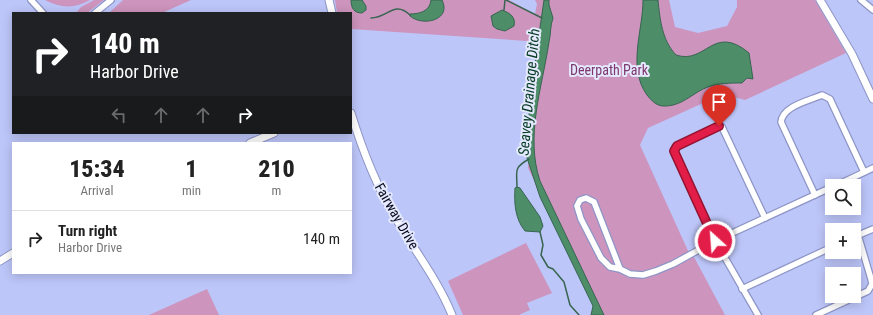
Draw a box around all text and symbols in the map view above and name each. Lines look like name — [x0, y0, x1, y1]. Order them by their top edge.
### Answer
text: 140 m — [90, 27, 160, 60]
icon: right — [24, 28, 76, 80]
water label: Seavey Drainage Ditch — [514, 28, 544, 156]
text: Harbor Drive — [90, 61, 179, 82]
park label: Deerpath Park — [570, 62, 649, 78]
pin — [702, 85, 736, 126]
icon: arrive — [708, 91, 730, 113]
icon: left — [108, 104, 130, 126]
icon: ahead — [150, 104, 172, 126]
icon: ahead — [192, 104, 214, 126]
icon: right — [234, 104, 256, 126]
text: 15:34 — [69, 155, 125, 183]
text: 1 — [185, 155, 198, 183]
text: 210 — [258, 155, 295, 183]
map controls — [825, 179, 861, 303]
button: search — [825, 179, 861, 215]
street label: Fairway Drive — [372, 180, 423, 252]
text: Arrival — [80, 183, 114, 198]
text: min — [182, 183, 201, 198]
text: m — [272, 183, 281, 198]
position arrow — [694, 220, 736, 262]
text: Turn right — [58, 222, 117, 240]
button: + — [825, 223, 861, 259]
icon: right — [24, 228, 46, 250]
text: 140 m — [303, 230, 340, 248]
text: Harbor Drive — [58, 240, 122, 255]
button: − — [825, 267, 861, 303]

